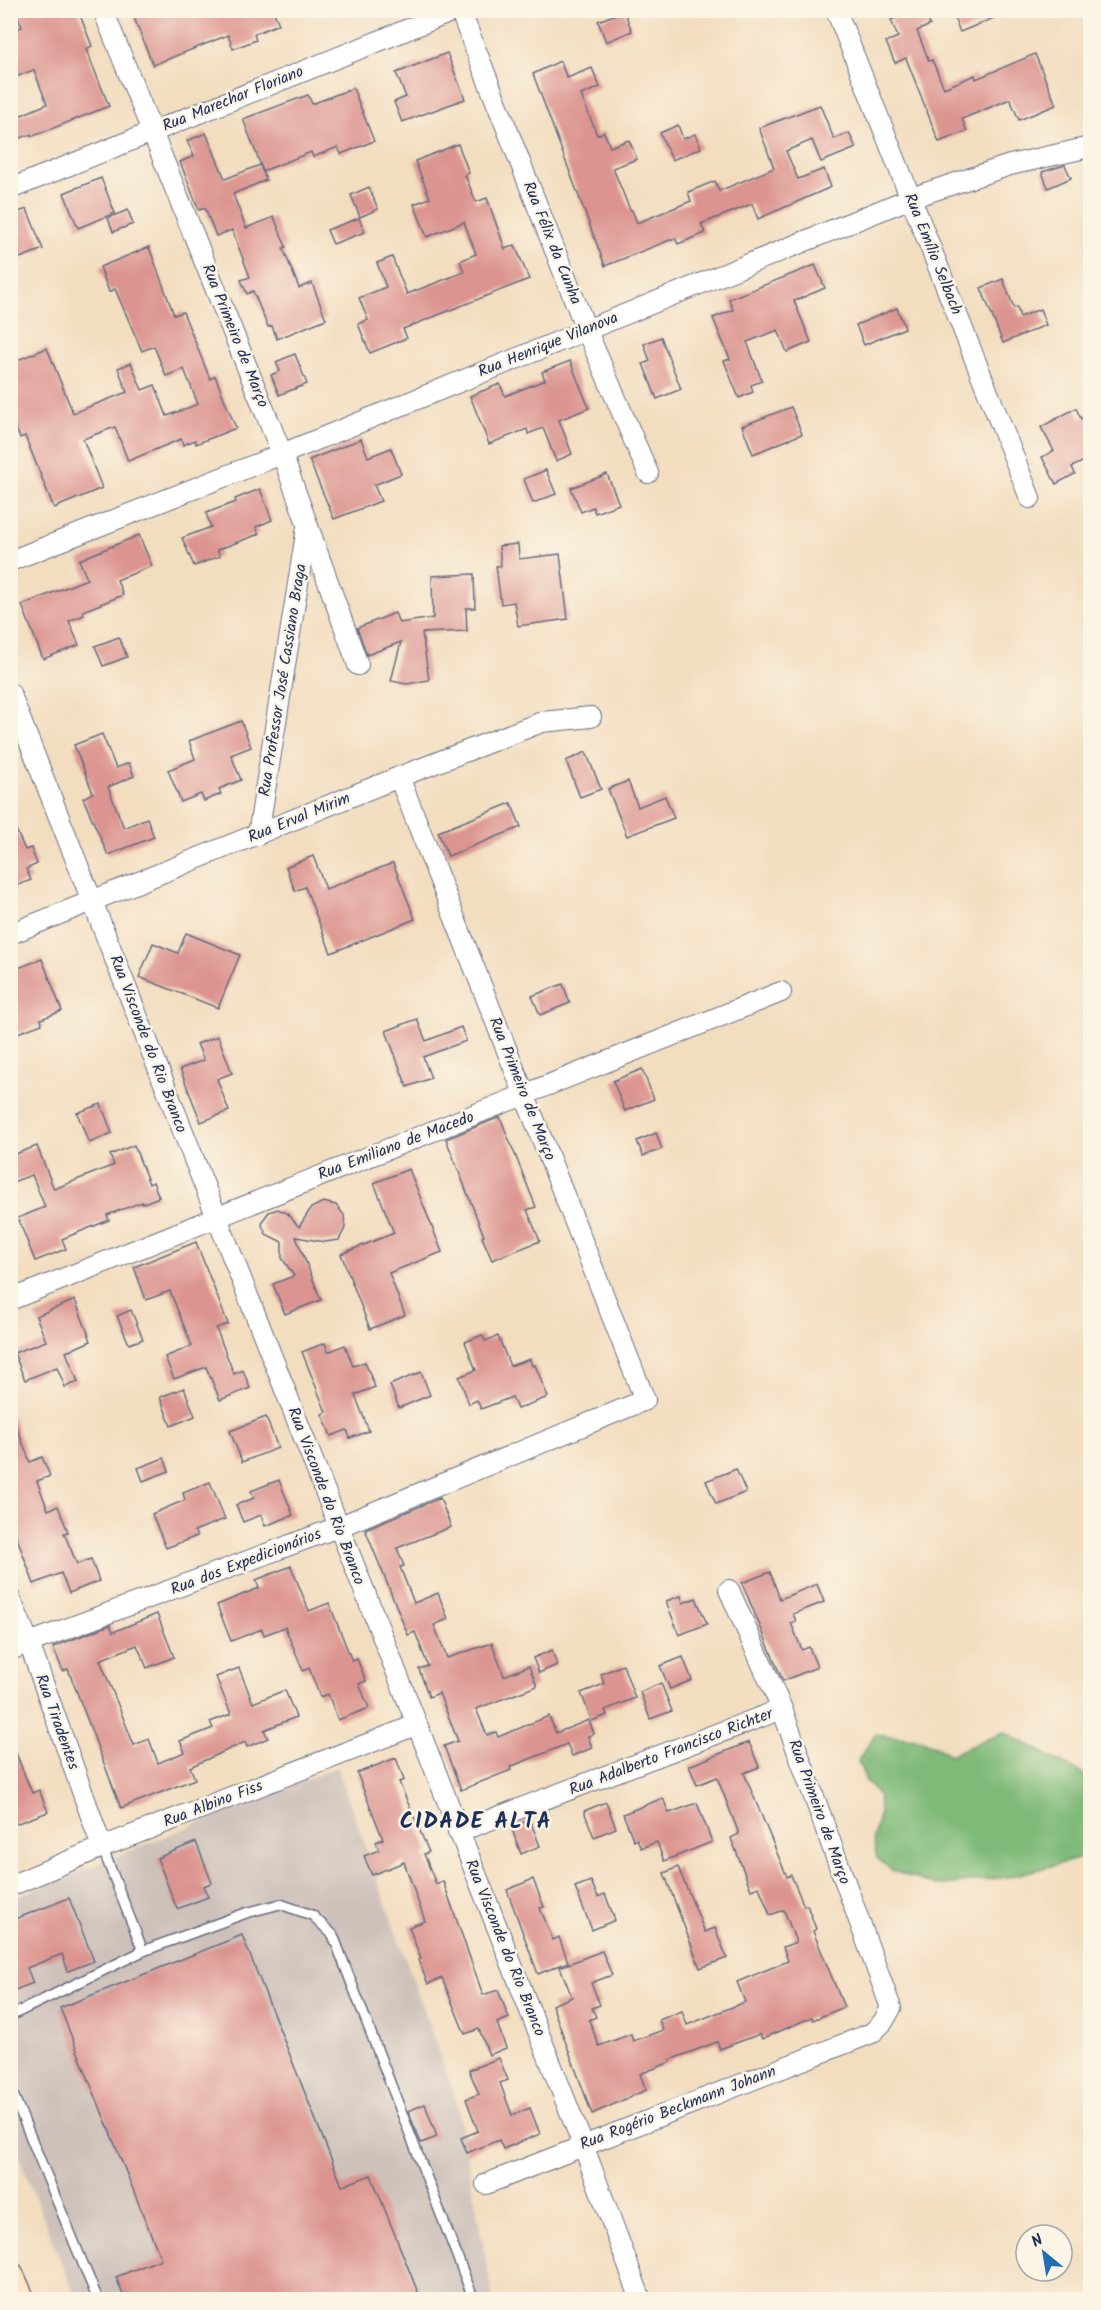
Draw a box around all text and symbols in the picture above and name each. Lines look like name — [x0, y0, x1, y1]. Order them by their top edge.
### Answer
street label: Rua Marechar Floriano — [159, 59, 307, 139]
street label: Rua Félix da Cunha — [516, 178, 588, 308]
street label: Rua Emílio Selbach — [897, 189, 969, 319]
street label: Rua Primeiro de Março — [195, 260, 275, 412]
street label: Rua Henrique Vilanova — [474, 305, 622, 385]
street label: Rua Professor José Cassiano Braga — [252, 562, 314, 798]
street label: Rua Erval Mirim — [244, 786, 354, 850]
street label: Rua Visconde do Rio Branco — [102, 951, 194, 1137]
street label: Rua Primeiro de Março — [482, 1013, 562, 1165]
street label: Rua Emiliano de Macedo — [314, 1105, 478, 1187]
street label: Rua Visconde do Rio Branco — [280, 1403, 372, 1589]
street label: Rua dos Expedicionários — [167, 1522, 325, 1602]
street label: Rua Tiradentes — [28, 1671, 86, 1773]
street label: Rua Adalberto Francisco Richter — [565, 1701, 778, 1802]
street label: Rua Primeiro de Março — [781, 1736, 857, 1888]
street label: Rua Albino Fiss — [160, 1773, 267, 1834]
district label: CIDADE ALTA — [400, 1805, 552, 1840]
street label: Rua Visconde do Rio Branco — [458, 1856, 552, 2040]
street label: Rua Rogério Beckmann Johann — [576, 2059, 780, 2157]
north arrow — [1014, 2223, 1074, 2283]
text: N — [1027, 2228, 1048, 2255]

